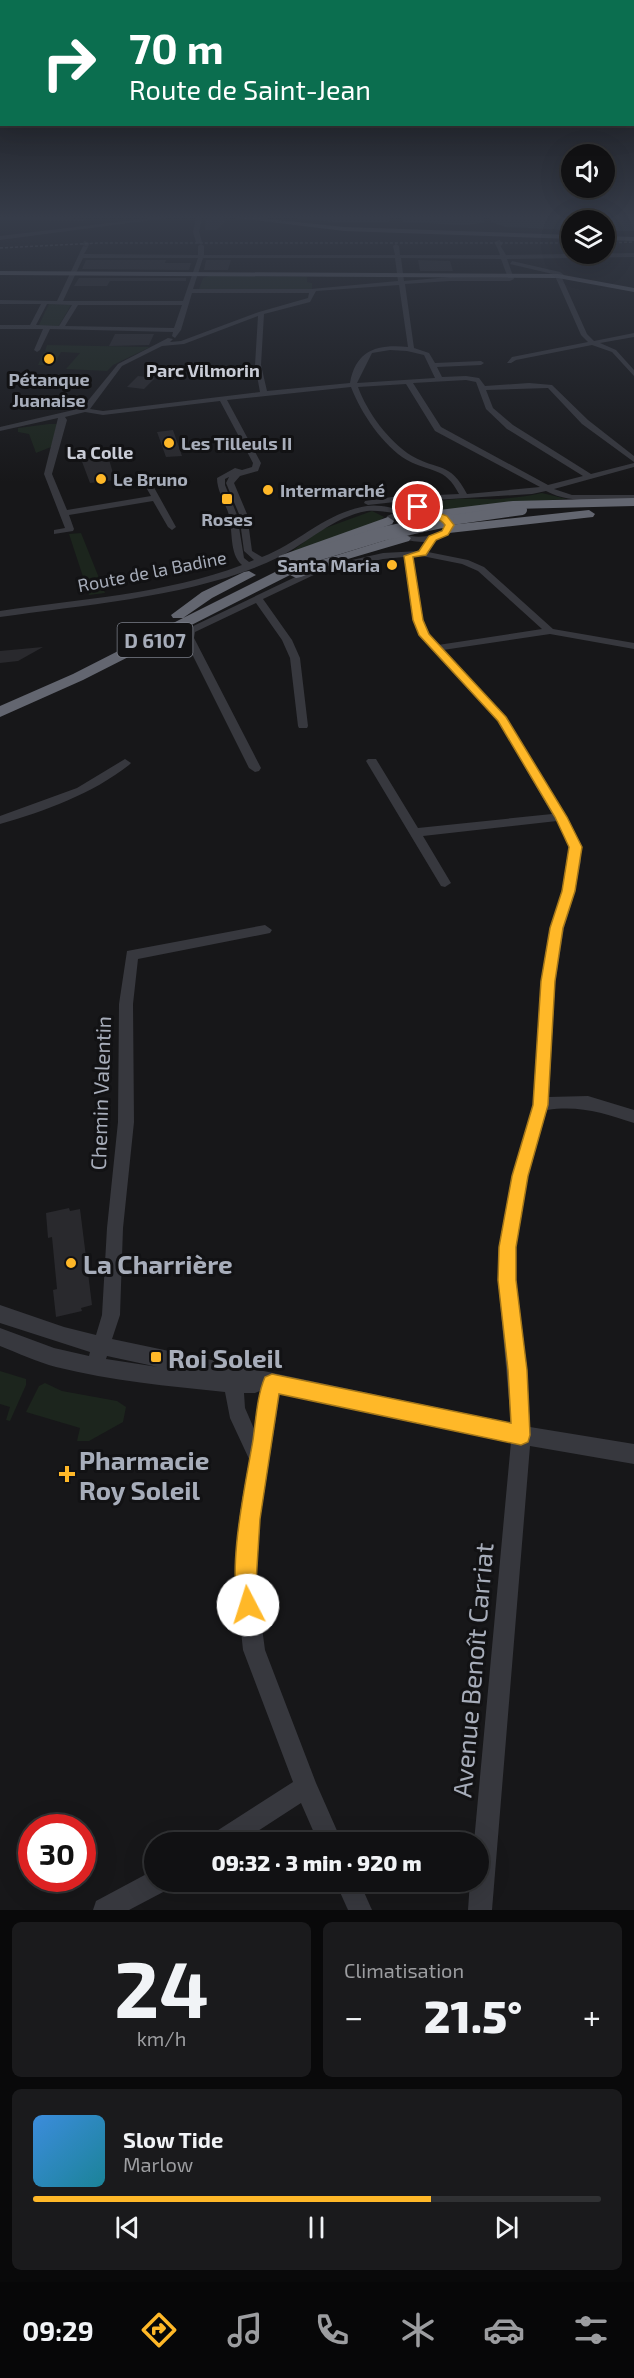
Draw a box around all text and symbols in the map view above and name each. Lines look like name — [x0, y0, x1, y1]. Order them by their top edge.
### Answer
text: 70 m — [129, 22, 224, 72]
icon: right — [30, 24, 108, 102]
text: Route de Saint-Jean — [129, 73, 371, 105]
map controls — [561, 144, 615, 264]
button: sound — [561, 144, 615, 198]
button: layers — [561, 210, 615, 264]
marker: Pétanque Juanaise — [42, 352, 56, 366]
district label: Parc Vilmorin — [146, 359, 260, 381]
place label: Pétanque Juanaise — [8, 368, 90, 411]
place label: Les Tilleuls II — [181, 432, 292, 454]
marker: Les Tilleuls II — [162, 436, 176, 450]
district label: La Colle — [67, 441, 133, 463]
place label: Le Bruno — [113, 468, 188, 490]
marker: Le Bruno — [94, 472, 108, 486]
place label: Intermarché — [280, 479, 385, 501]
pin — [392, 481, 443, 532]
marker: Intermarché — [261, 483, 275, 497]
icon: arrive — [401, 490, 434, 523]
marker: Roses — [220, 492, 234, 506]
place label: Roses — [201, 508, 253, 530]
street label: Route de la Badine — [76, 546, 228, 596]
place label: Santa Maria — [277, 554, 380, 576]
marker: Santa Maria — [385, 558, 399, 572]
road number: D 6107 — [118, 623, 192, 657]
street label: Chemin Valentin — [85, 1015, 115, 1171]
place label: La Charrière — [83, 1248, 233, 1279]
marker: La Charrière — [64, 1256, 78, 1270]
place label: Roi Soleil — [168, 1342, 283, 1373]
marker: Roi Soleil — [149, 1350, 163, 1364]
place label: Pharmacie Roy Soleil — [79, 1444, 209, 1506]
marker: Pharmacie Roy Soleil — [60, 1467, 74, 1481]
street label: Avenue Benoît Carriat — [445, 1541, 499, 1799]
position arrow — [216, 1573, 280, 1637]
speed limit sign: 30 — [18, 1814, 96, 1892]
text: 09:32 · 3 min · 920 m — [211, 1849, 422, 1875]
text: 24 — [114, 1940, 209, 2034]
text: Climatisation — [344, 1958, 464, 1982]
text: 21.5° — [424, 1988, 522, 2042]
text: − — [344, 1996, 363, 2036]
text: + — [583, 1996, 601, 2036]
text: km/h — [137, 2026, 186, 2050]
text: Slow Tide — [123, 2126, 223, 2152]
text: Marlow — [123, 2152, 193, 2176]
icon: previous — [111, 2211, 144, 2244]
icon: pause — [300, 2211, 333, 2244]
icon: next — [490, 2211, 523, 2244]
icon: directions — [138, 2309, 180, 2351]
icon: music — [224, 2309, 266, 2351]
icon: phone — [311, 2309, 353, 2351]
icon: climate — [397, 2309, 439, 2351]
icon: car — [483, 2309, 525, 2351]
icon: filters — [570, 2309, 612, 2351]
text: 09:29 — [22, 2314, 94, 2346]

